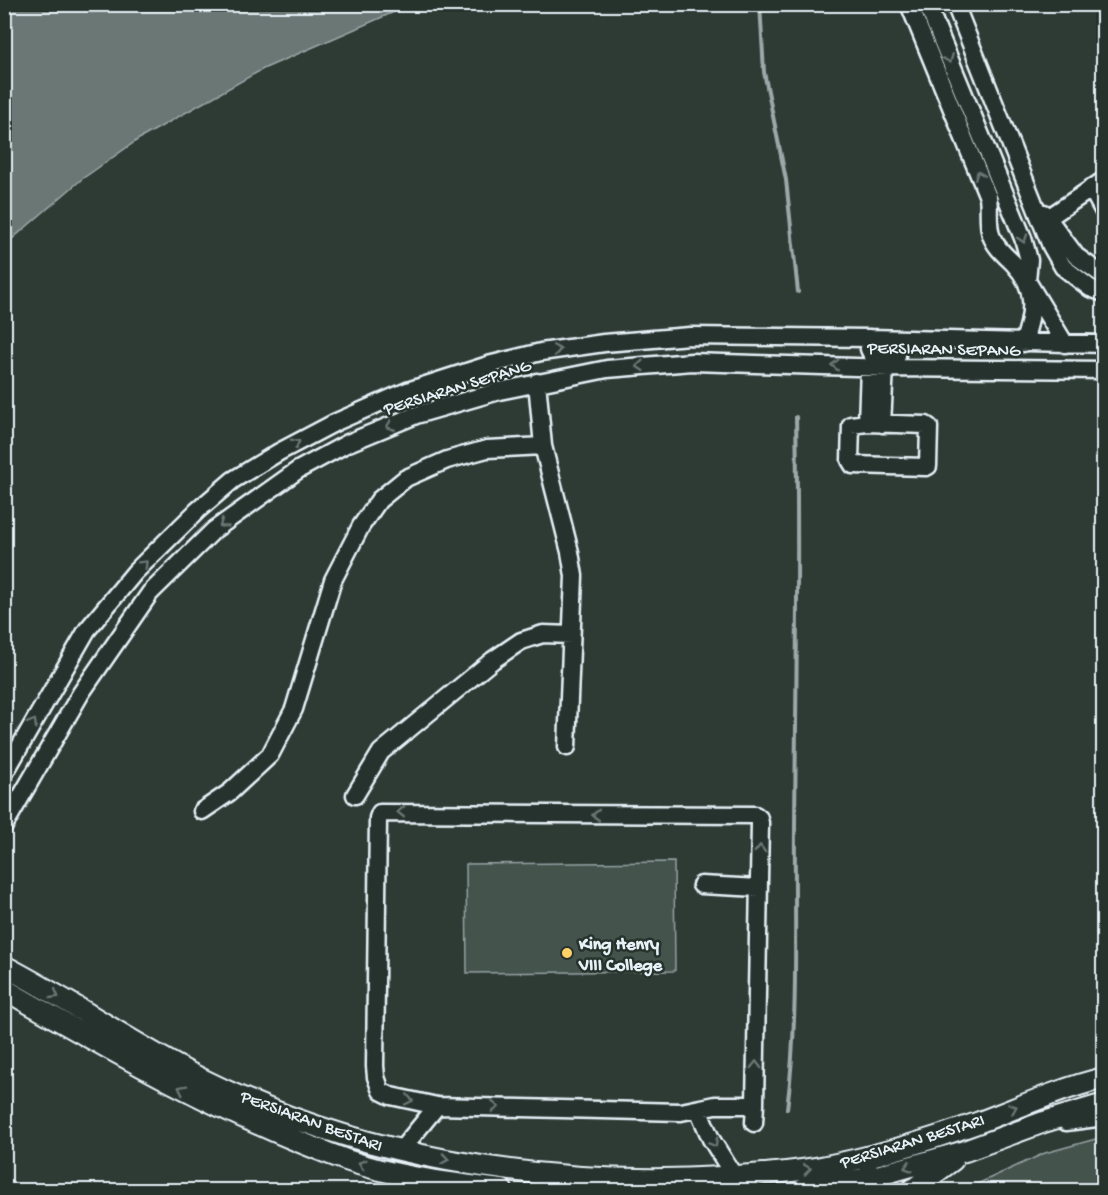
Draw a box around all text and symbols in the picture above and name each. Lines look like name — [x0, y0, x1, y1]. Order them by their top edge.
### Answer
one-way arrow — [942, 52, 954, 63]
one-way arrow — [974, 170, 986, 181]
one-way arrow — [1015, 233, 1028, 244]
street label: PERSIARAN SEPANG — [866, 339, 1021, 362]
one-way arrow — [553, 344, 562, 356]
street label: PERSIARAN SEPANG — [380, 356, 535, 421]
one-way arrow — [636, 359, 645, 372]
one-way arrow — [831, 359, 840, 372]
one-way arrow — [386, 419, 397, 431]
one-way arrow — [289, 439, 300, 450]
one-way arrow — [218, 516, 229, 527]
one-way arrow — [136, 560, 147, 571]
one-way arrow — [26, 719, 37, 729]
one-way arrow — [397, 806, 406, 818]
one-way arrow — [592, 809, 601, 821]
one-way arrow — [753, 844, 766, 853]
place label: King Henry VIII College — [578, 935, 663, 977]
marker: King Henry VIII College — [560, 946, 574, 960]
one-way arrow — [49, 988, 59, 1000]
one-way arrow — [749, 1060, 762, 1069]
one-way arrow — [178, 1085, 188, 1096]
street label: PERSIARAN BESTARI — [236, 1086, 385, 1158]
one-way arrow — [403, 1093, 413, 1106]
one-way arrow — [491, 1101, 500, 1114]
one-way arrow — [1007, 1103, 1018, 1115]
street label: PERSIARAN BESTARI — [837, 1110, 988, 1175]
one-way arrow — [707, 1137, 718, 1148]
one-way arrow — [440, 1152, 450, 1165]
one-way arrow — [357, 1159, 368, 1171]
one-way arrow — [903, 1160, 914, 1172]
one-way arrow — [802, 1164, 811, 1176]

